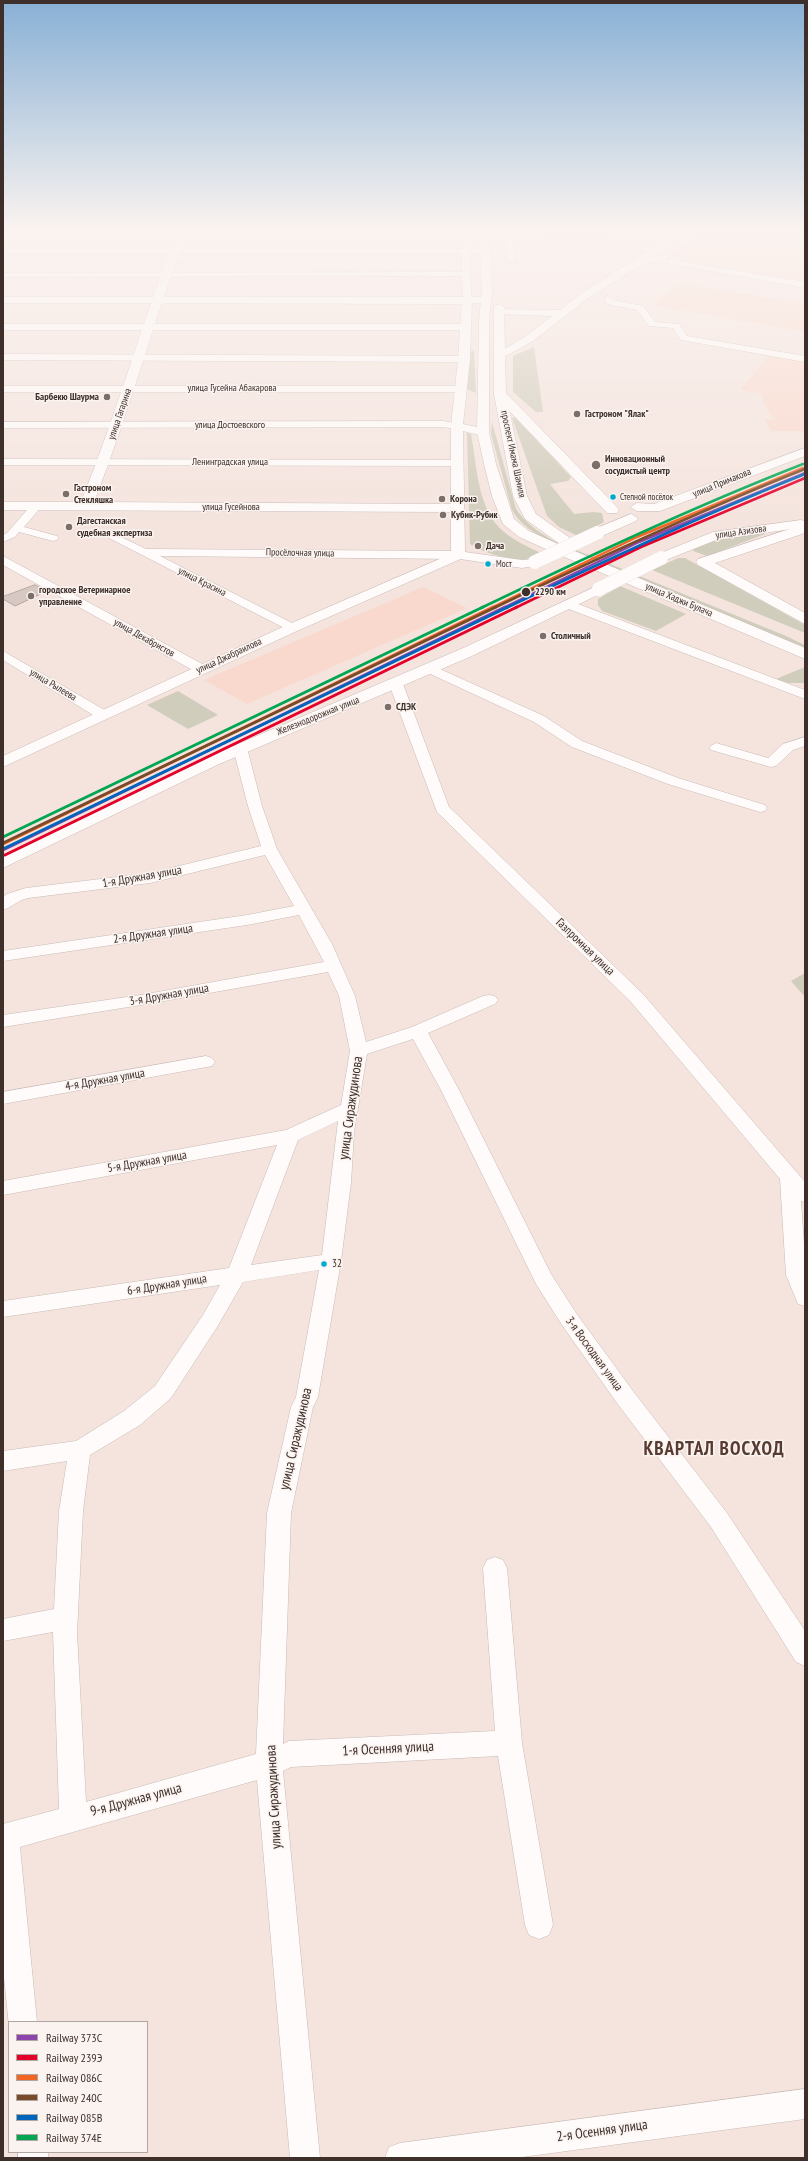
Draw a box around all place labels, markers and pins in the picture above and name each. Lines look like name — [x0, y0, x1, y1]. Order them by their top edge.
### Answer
place label: Барбекю Шаурма — [35, 391, 99, 403]
marker: Барбекю Шаурма — [102, 392, 112, 402]
place label: Гастроном "Ялак" — [585, 408, 649, 420]
marker: Гастроном "Ялак" — [572, 409, 582, 419]
place label: Инновационный сосудистый центр — [605, 453, 670, 476]
marker: Инновационный сосудистый центр — [590, 459, 602, 471]
place label: Гастроном Стекляшка — [74, 482, 113, 506]
marker: Гастроном Стекляшка — [61, 489, 71, 499]
marker: Степной посёлок — [608, 492, 618, 502]
place label: Степной посёлок — [620, 492, 673, 502]
place label: Корона — [450, 493, 477, 505]
marker: Корона — [437, 494, 447, 504]
place label: Кубик-Рубик — [451, 509, 498, 521]
marker: Кубик-Рубик — [438, 510, 448, 520]
place label: Дагестанская судебная экспертиза — [77, 515, 152, 538]
marker: Дагестанская судебная экспертиза — [64, 522, 74, 532]
place label: Дача — [486, 540, 504, 552]
marker: Дача — [473, 541, 483, 551]
marker: Мост — [483, 559, 493, 569]
place label: Мост — [496, 559, 512, 569]
place label: городское Ветеринарное управление — [39, 584, 130, 608]
marker: 2290 км — [520, 586, 532, 598]
place label: 2290 км — [535, 586, 566, 598]
marker: городское Ветеринарное управление — [26, 591, 36, 601]
place label: Столичный — [551, 630, 591, 642]
marker: Столичный — [538, 631, 548, 641]
place label: СДЭК — [396, 701, 416, 713]
marker: СДЭК — [383, 702, 393, 712]
place label: 32 — [332, 1257, 342, 1271]
marker: 32 — [319, 1259, 329, 1269]

